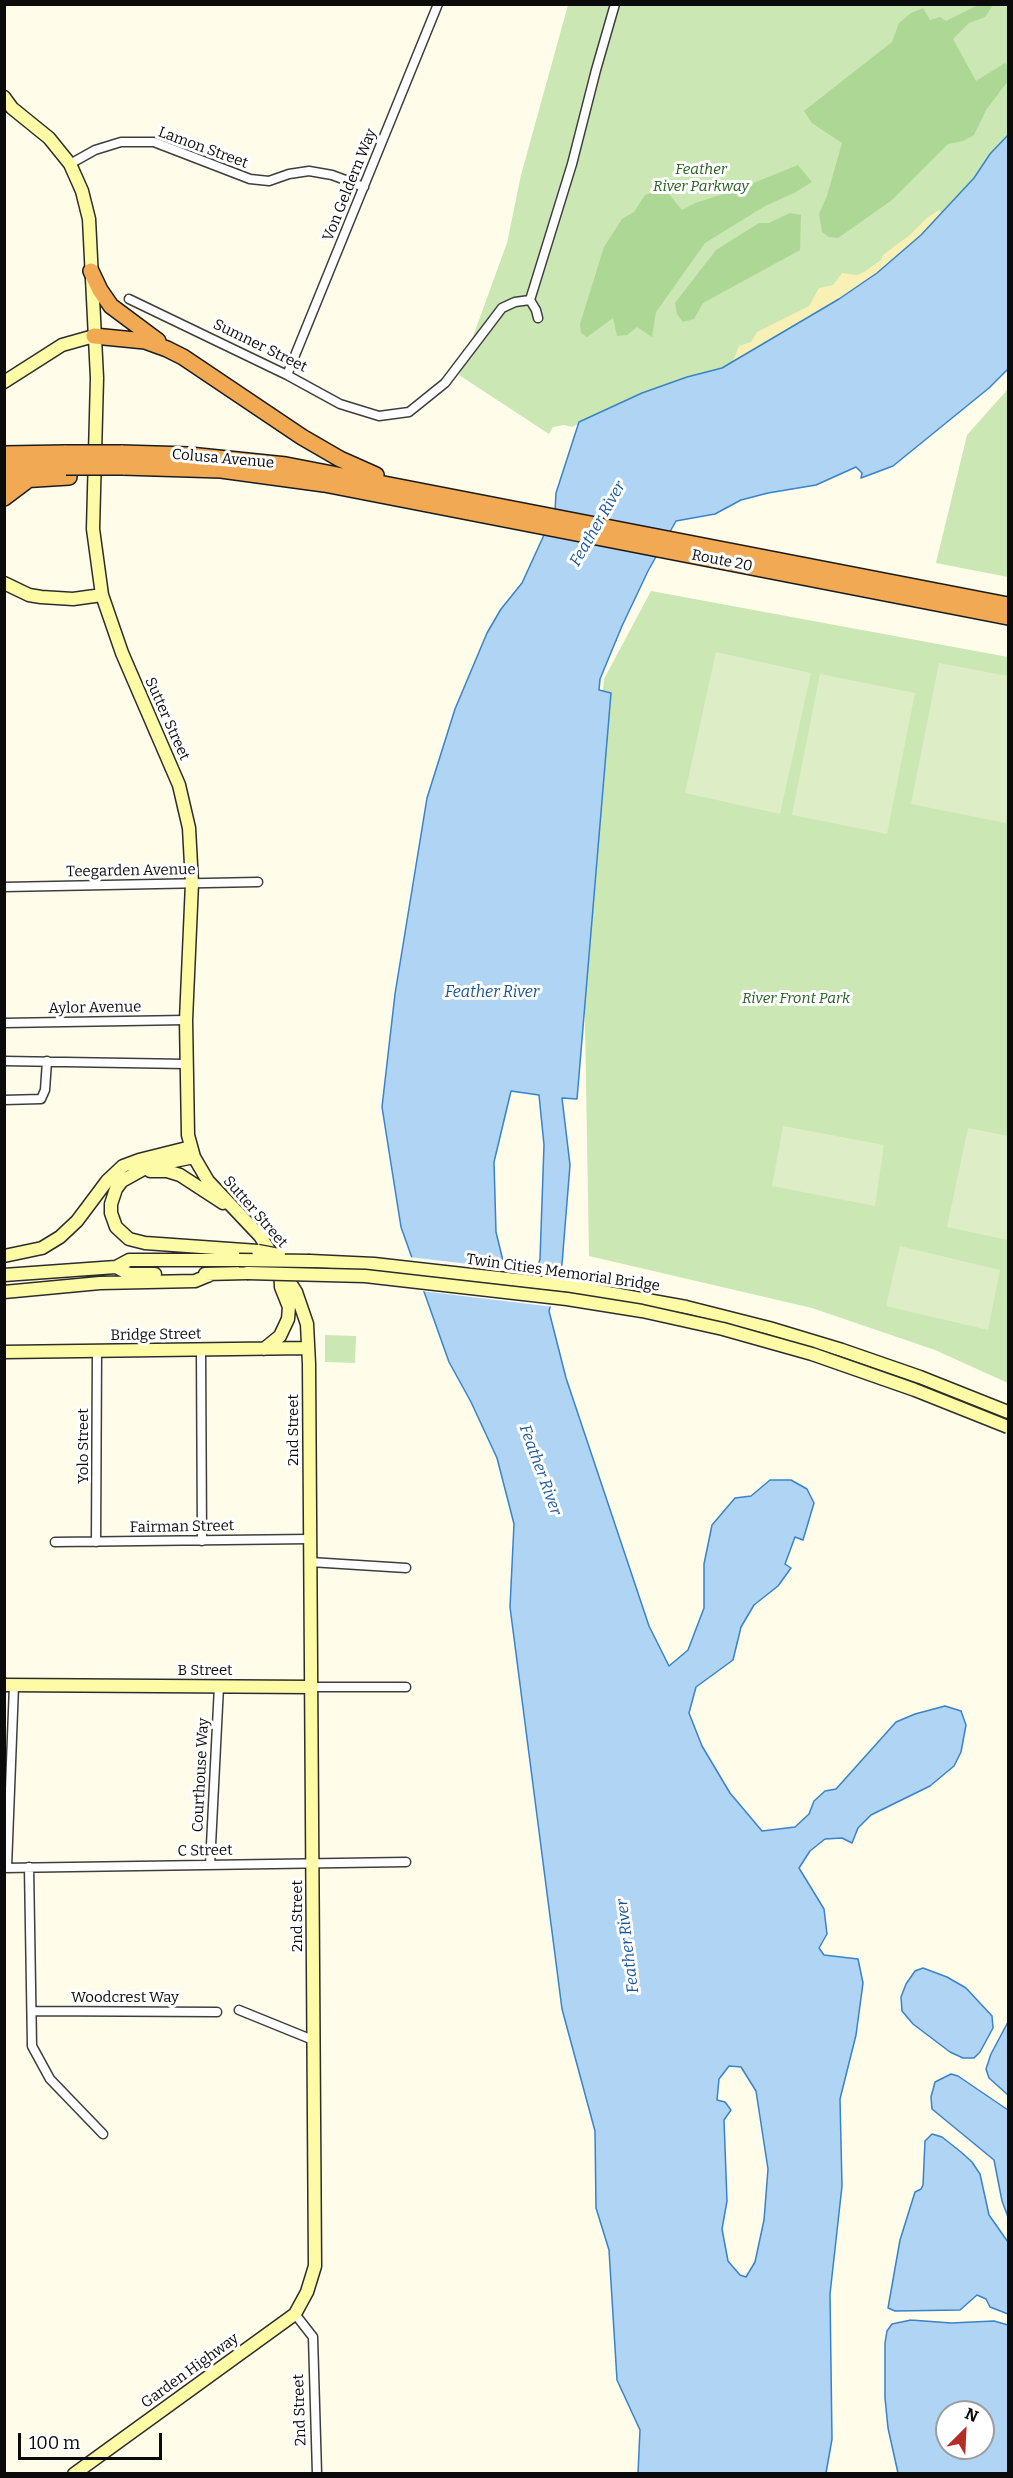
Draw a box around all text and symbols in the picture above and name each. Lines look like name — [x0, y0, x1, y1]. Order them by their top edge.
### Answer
street label: Lamon Street — [156, 123, 250, 173]
street label: Von Geldern Way — [319, 126, 381, 244]
park label: Feather River Parkway — [653, 161, 749, 196]
street label: Sumner Street — [210, 316, 310, 376]
street label: Colusa Avenue — [171, 446, 275, 472]
water label: Feather River — [566, 478, 630, 570]
street label: Route 20 — [690, 546, 754, 576]
street label: Sutter Street — [141, 675, 193, 763]
street label: Teegarden Avenue — [66, 861, 196, 881]
water label: Feather River — [445, 983, 539, 1003]
park label: River Front Park — [742, 990, 850, 1008]
street label: Aylor Avenue — [48, 998, 142, 1018]
street label: Sutter Street — [219, 1173, 291, 1251]
street label: Twin Cities Memorial Bridge — [465, 1250, 661, 1296]
street label: Bridge Street — [110, 1325, 202, 1345]
street label: 2nd Street — [285, 1394, 303, 1466]
street label: Yolo Street — [75, 1408, 93, 1484]
water label: Feather River — [515, 1422, 565, 1518]
street label: Fairman Street — [130, 1517, 234, 1537]
street label: B Street — [177, 1662, 233, 1680]
street label: Courthouse Way — [189, 1717, 213, 1833]
street label: C Street — [177, 1842, 233, 1860]
street label: 2nd Street — [289, 1880, 307, 1952]
water label: Feather River — [613, 1898, 643, 1994]
street label: Woodcrest Way — [71, 1989, 179, 2007]
street label: Garden Highway — [138, 2330, 242, 2412]
street label: 2nd Street — [290, 2374, 310, 2446]
north arrow — [935, 2400, 995, 2460]
text: N — [962, 2404, 981, 2426]
scale bar — [21, 2421, 165, 2459]
text: 100 m — [29, 2432, 80, 2454]

